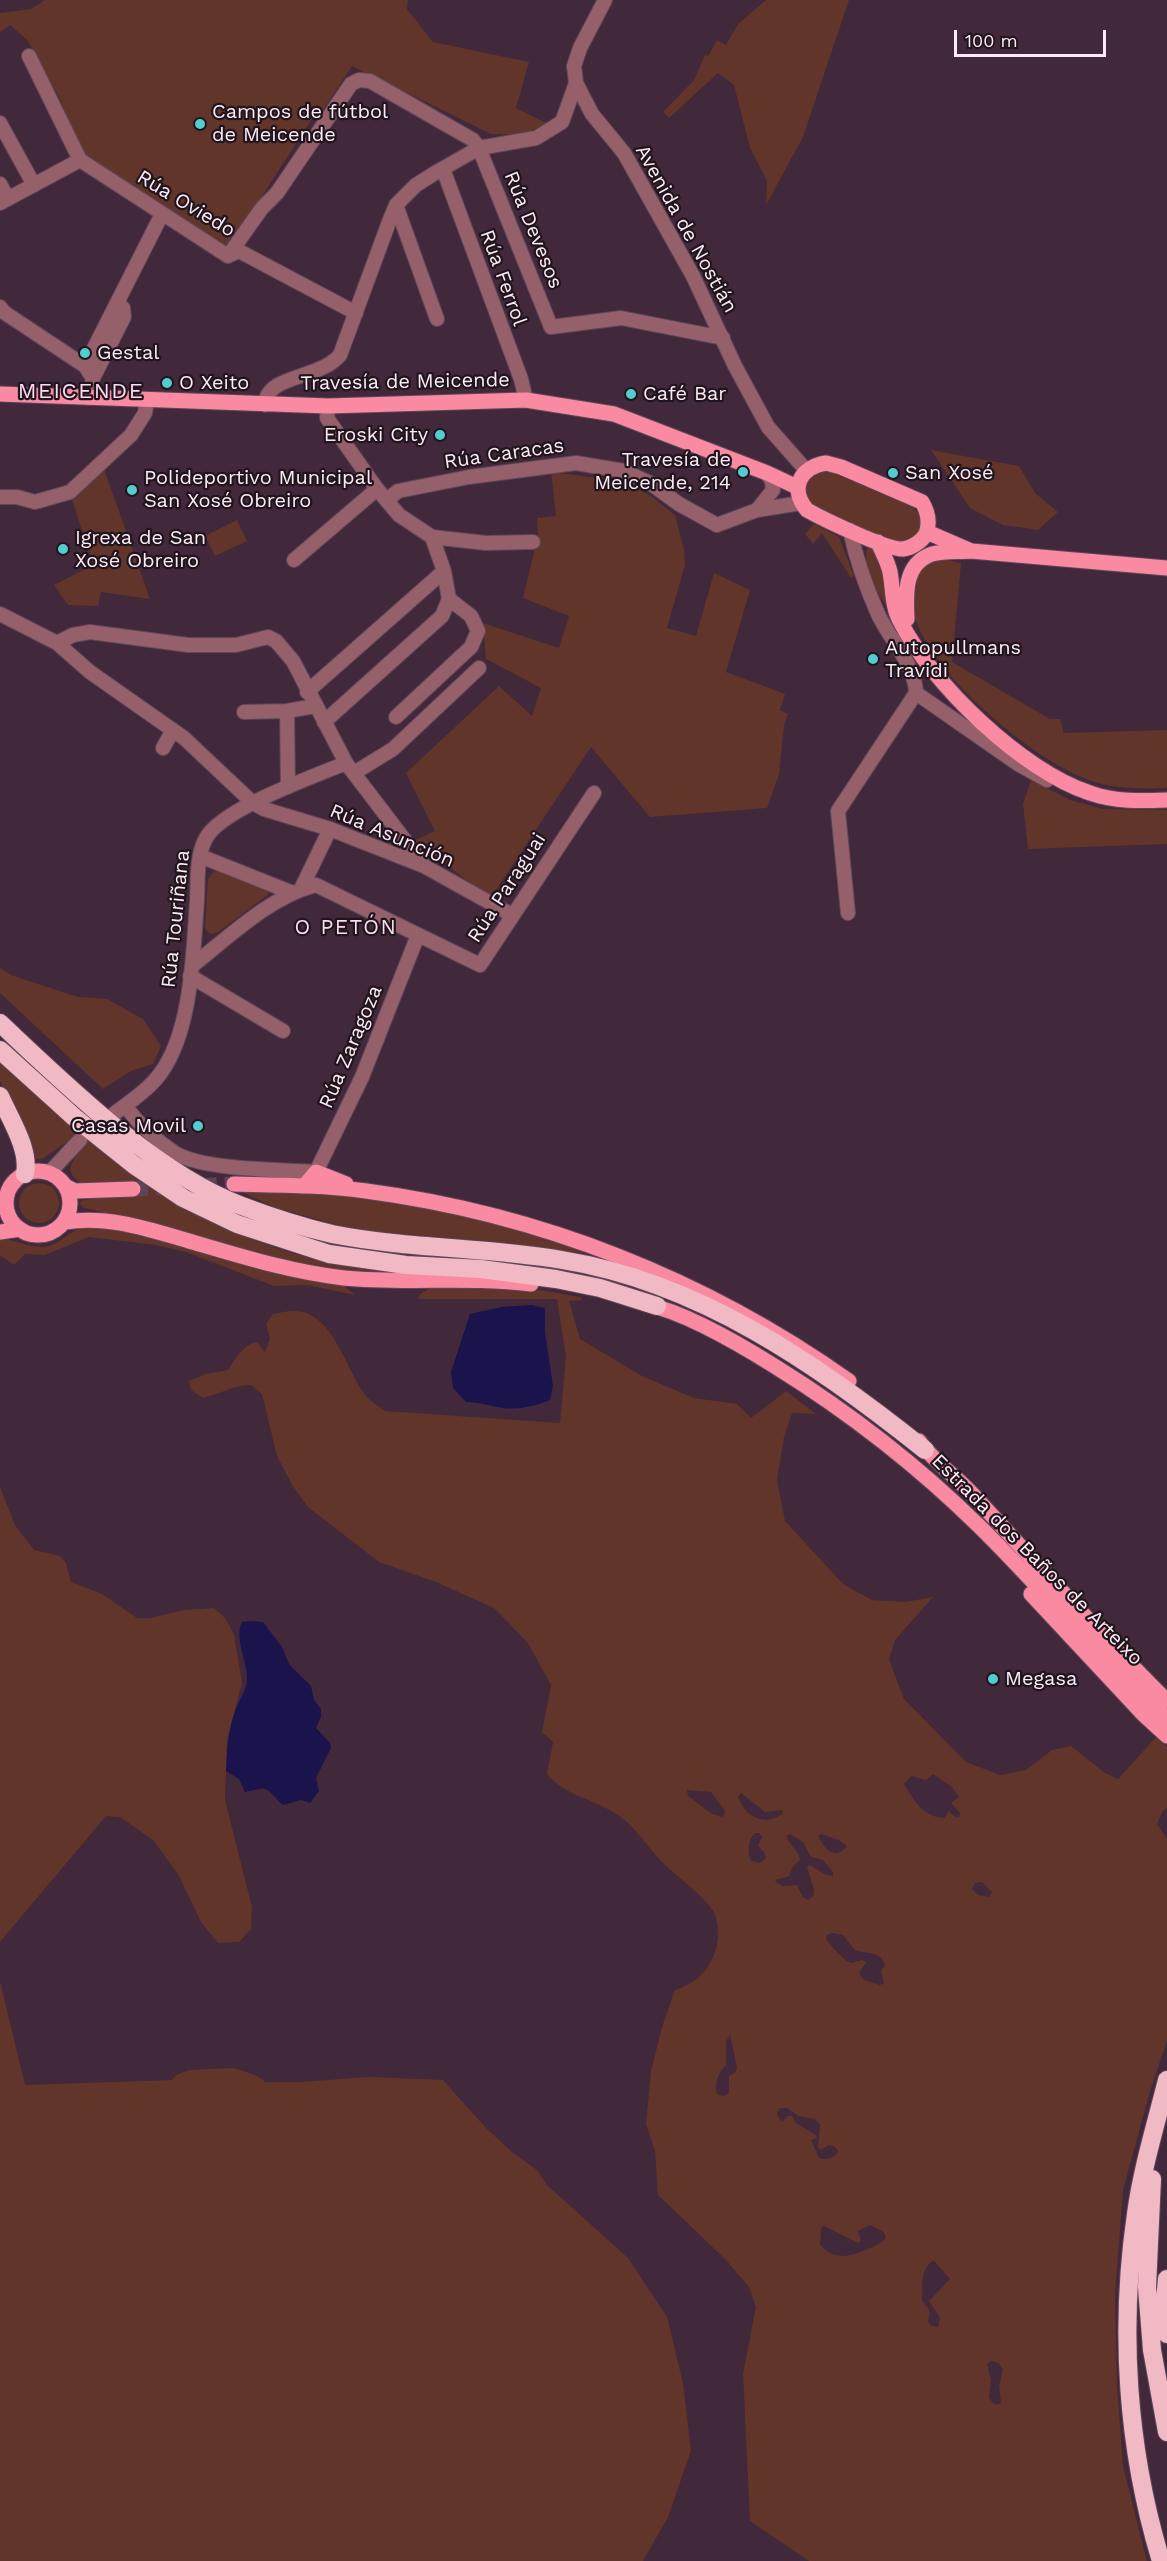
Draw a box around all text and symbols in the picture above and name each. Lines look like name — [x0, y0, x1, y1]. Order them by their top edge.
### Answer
scale bar — [957, 18, 1108, 56]
text: 100 m — [965, 30, 1018, 51]
place label: Campos de fútbol de Meicende — [212, 100, 388, 147]
marker: Campos de fútbol de Meicende — [193, 117, 207, 131]
street label: Avenida de Nostián — [630, 141, 742, 317]
street label: Rúa Oviedo — [133, 165, 239, 243]
street label: Rúa Devesos — [499, 168, 567, 292]
street label: Rúa Ferrol — [475, 227, 531, 329]
place label: Gestal — [97, 341, 159, 365]
marker: Gestal — [78, 346, 92, 360]
street label: Travesía de Meicende — [300, 368, 510, 396]
place label: O Xeito — [179, 371, 249, 395]
marker: O Xeito — [160, 376, 174, 390]
district label: MEICENDE — [18, 379, 144, 405]
place label: Café Bar — [643, 382, 726, 406]
marker: Café Bar — [624, 387, 638, 401]
place label: Eroski City — [324, 423, 428, 447]
marker: Eroski City — [433, 428, 447, 442]
street label: Rúa Caracas — [442, 434, 566, 474]
place label: Travesía de Meicende, 214 — [594, 448, 731, 495]
place label: San Xosé — [905, 461, 993, 485]
marker: Travesía de Meicende, 214 — [736, 465, 750, 479]
place label: Polideportivo Municipal San Xosé Obreiro — [144, 466, 372, 513]
marker: San Xosé — [886, 466, 900, 480]
marker: Polideportivo Municipal San Xosé Obreiro — [125, 483, 139, 497]
place label: Igrexa de San Xosé Obreiro — [75, 526, 206, 573]
marker: Igrexa de San Xosé Obreiro — [56, 542, 70, 556]
place label: Autopullmans Travidi — [885, 636, 1021, 683]
marker: Autopullmans Travidi — [866, 652, 880, 666]
street label: Rúa Asunción — [326, 799, 458, 873]
street label: Rúa Paraguai — [463, 829, 551, 947]
street label: Rúa Touriñana — [157, 849, 195, 989]
district label: O PETÓN — [295, 915, 397, 941]
street label: Rúa Zaragoza — [314, 982, 388, 1112]
place label: Casas Movil — [71, 1114, 186, 1138]
marker: Casas Movil — [191, 1119, 205, 1133]
street label: Estrada dos Baños de Arteixo — [926, 1449, 1148, 1671]
place label: Megasa — [1005, 1667, 1077, 1691]
marker: Megasa — [986, 1672, 1000, 1686]

